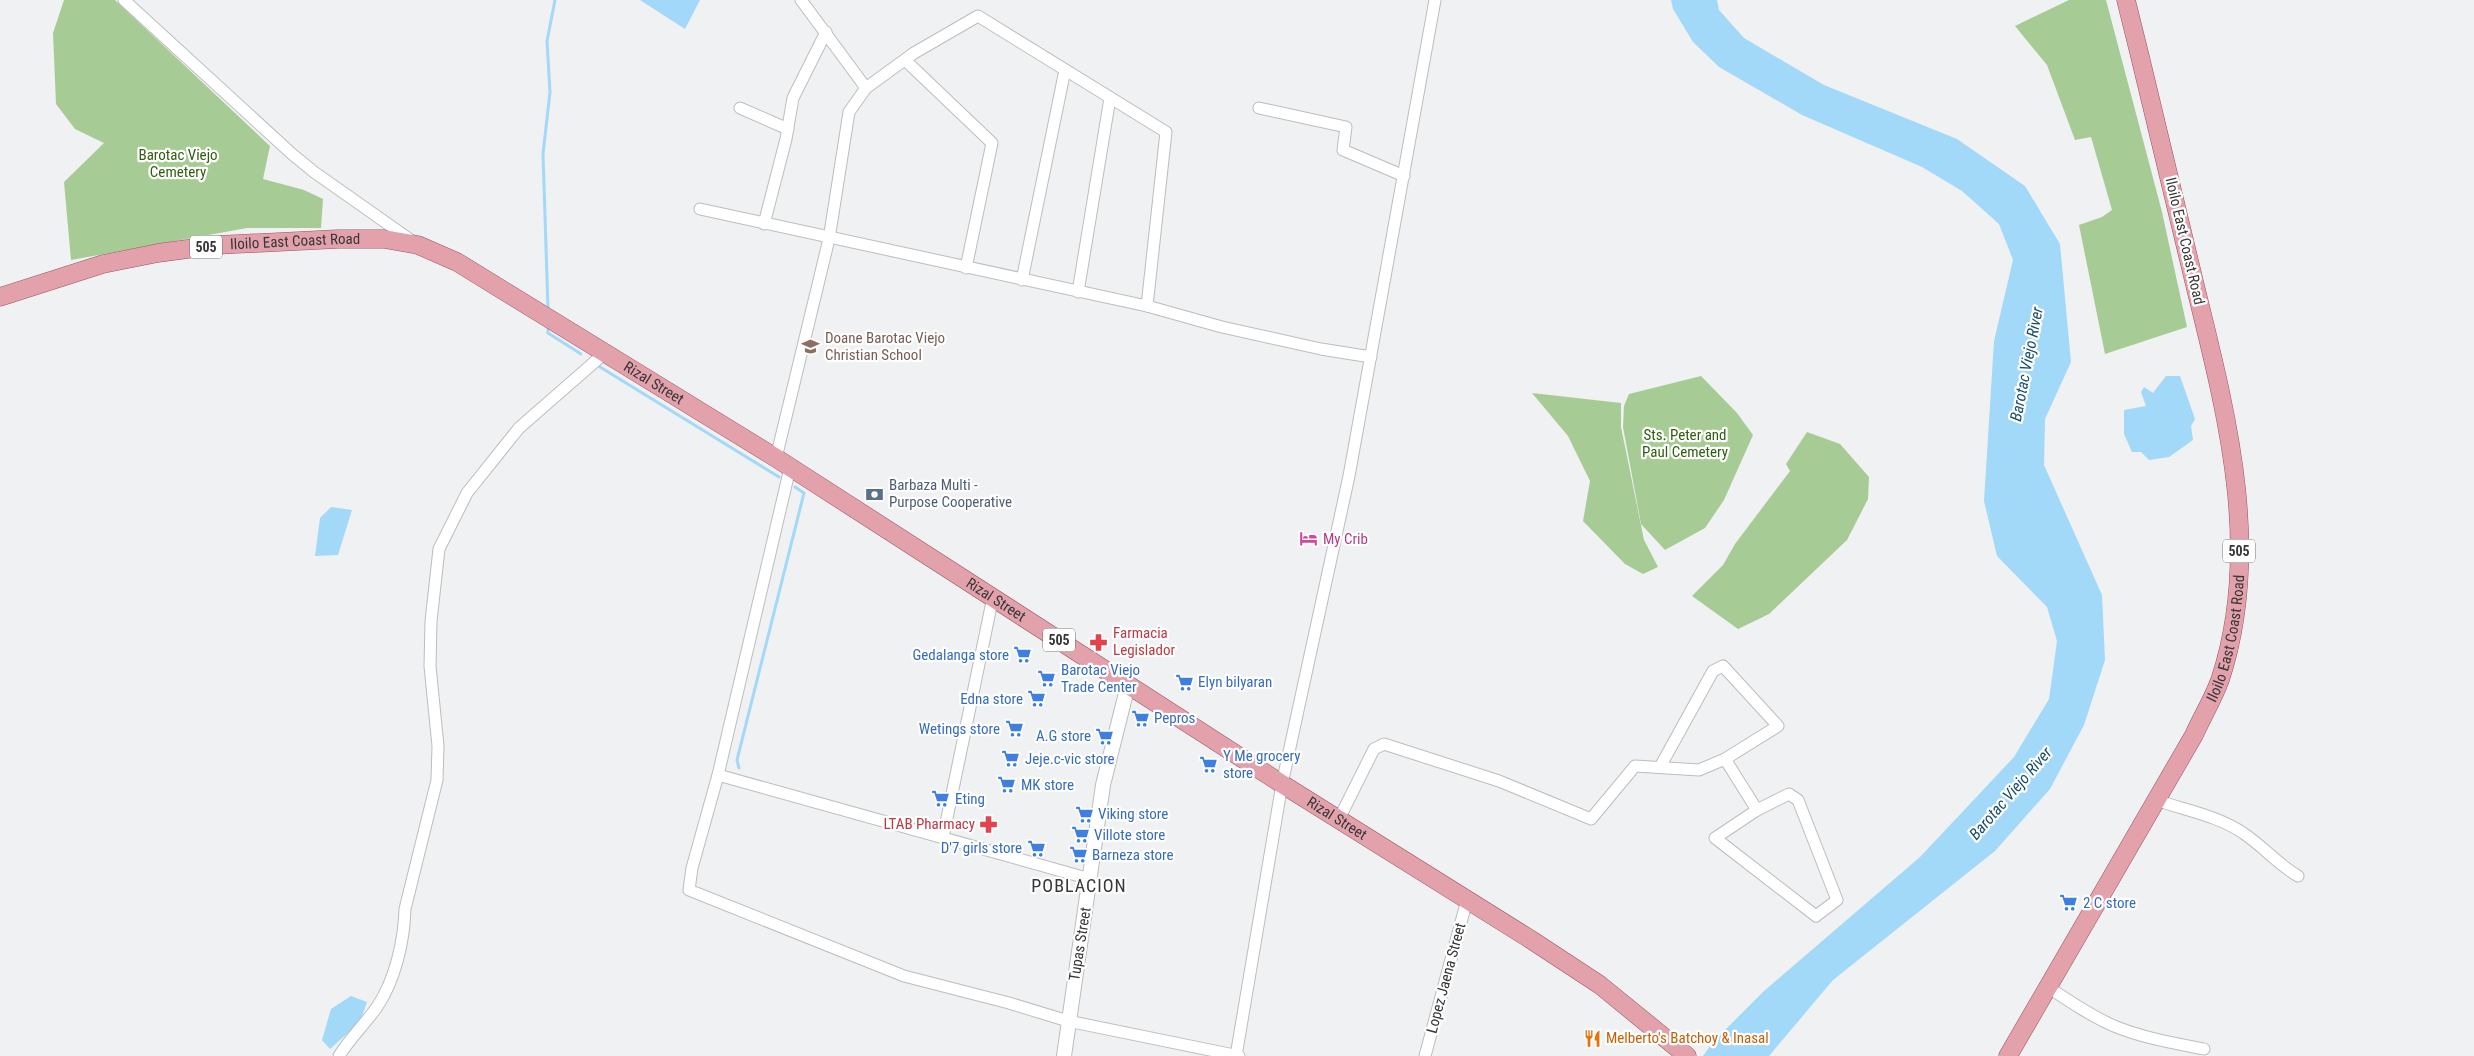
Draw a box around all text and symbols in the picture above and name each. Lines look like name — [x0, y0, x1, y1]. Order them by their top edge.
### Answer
park label: Barotac Viejo Cemetery — [138, 146, 218, 181]
street label: Iloilo East Coast Road — [2162, 176, 2208, 306]
street label: Iloilo East Coast Road — [230, 230, 360, 253]
road number: 505 — [190, 236, 222, 258]
water label: Barotac Viejo River — [2006, 304, 2047, 423]
place label: Doane Barotac Viejo Christian School — [825, 329, 945, 364]
school or university icon: Doane Barotac Viejo Christian School — [801, 337, 821, 357]
street label: Rizal Street — [620, 358, 687, 408]
park label: Sts. Peter and Paul Cemetery — [1642, 426, 1728, 461]
place label: Barbaza Multi - Purpose Cooperative — [889, 476, 1012, 511]
bank icon: Barbaza Multi - Purpose Cooperative — [865, 484, 885, 504]
hotel icon: My Crib — [1299, 529, 1319, 549]
place label: My Crib — [1323, 530, 1368, 548]
road number: 505 — [2223, 540, 2255, 562]
street label: Rizal Street — [963, 574, 1029, 625]
street label: Iloilo East Coast Road — [2203, 574, 2248, 705]
place label: Farmacia Legislador — [1113, 624, 1175, 659]
road number: 505 — [1043, 628, 1075, 652]
pharmacy icon: Farmacia Legislador — [1089, 632, 1109, 652]
supermarket icon: Gedalanga store — [1013, 645, 1033, 665]
place label: Gedalanga store — [912, 646, 1009, 664]
place label: Barotac Viejo Trade Center — [1061, 661, 1140, 696]
supermarket icon: Barotac Viejo Trade Center — [1037, 669, 1057, 689]
supermarket icon: Elyn bilyaran — [1174, 672, 1194, 692]
place label: Elyn bilyaran — [1198, 673, 1272, 691]
supermarket icon: Edna store — [1027, 689, 1047, 709]
place label: Edna store — [960, 690, 1023, 708]
supermarket icon: Pepros — [1130, 708, 1150, 728]
place label: Pepros — [1154, 709, 1196, 727]
supermarket icon: Wetings store — [1004, 719, 1024, 739]
place label: Wetings store — [919, 720, 1000, 738]
supermarket icon: A.G store — [1095, 726, 1115, 746]
place label: A.G store — [1036, 727, 1091, 745]
water label: Barotac Viejo River — [1965, 742, 2056, 843]
place label: Y Me grocery store — [1223, 747, 1300, 782]
supermarket icon: Jeje.c-vic store — [1001, 749, 1021, 769]
place label: Jeje.c-vic store — [1025, 750, 1115, 768]
supermarket icon: Y Me grocery store — [1199, 755, 1219, 775]
supermarket icon: MK store — [997, 775, 1017, 795]
place label: MK store — [1021, 776, 1074, 794]
supermarket icon: Eting — [931, 789, 951, 809]
place label: Eting — [955, 790, 985, 808]
street label: Rizal Street — [1304, 793, 1370, 844]
supermarket icon: Viking store — [1074, 804, 1094, 824]
place label: Viking store — [1098, 805, 1168, 823]
pharmacy icon: LTAB Pharmacy — [979, 814, 999, 834]
place label: LTAB Pharmacy — [883, 815, 975, 833]
supermarket icon: Villote store — [1070, 825, 1090, 845]
place label: Villote store — [1094, 826, 1165, 844]
supermarket icon: D'7 girls store — [1026, 838, 1046, 858]
place label: D'7 girls store — [941, 839, 1022, 857]
supermarket icon: Barneza store — [1068, 845, 1088, 865]
place label: Barneza store — [1092, 846, 1174, 864]
district label: POBLACION — [1031, 875, 1127, 896]
supermarket icon: 2 C store — [2059, 893, 2079, 913]
place label: 2 C store — [2083, 894, 2136, 912]
street label: Tupas Street — [1065, 906, 1095, 982]
street label: Lopez Jaena Street — [1423, 921, 1469, 1035]
restaurant icon: Melberto's Batchoy & Inasal — [1582, 1028, 1602, 1048]
place label: Melberto's Batchoy & Inasal — [1606, 1029, 1769, 1047]

